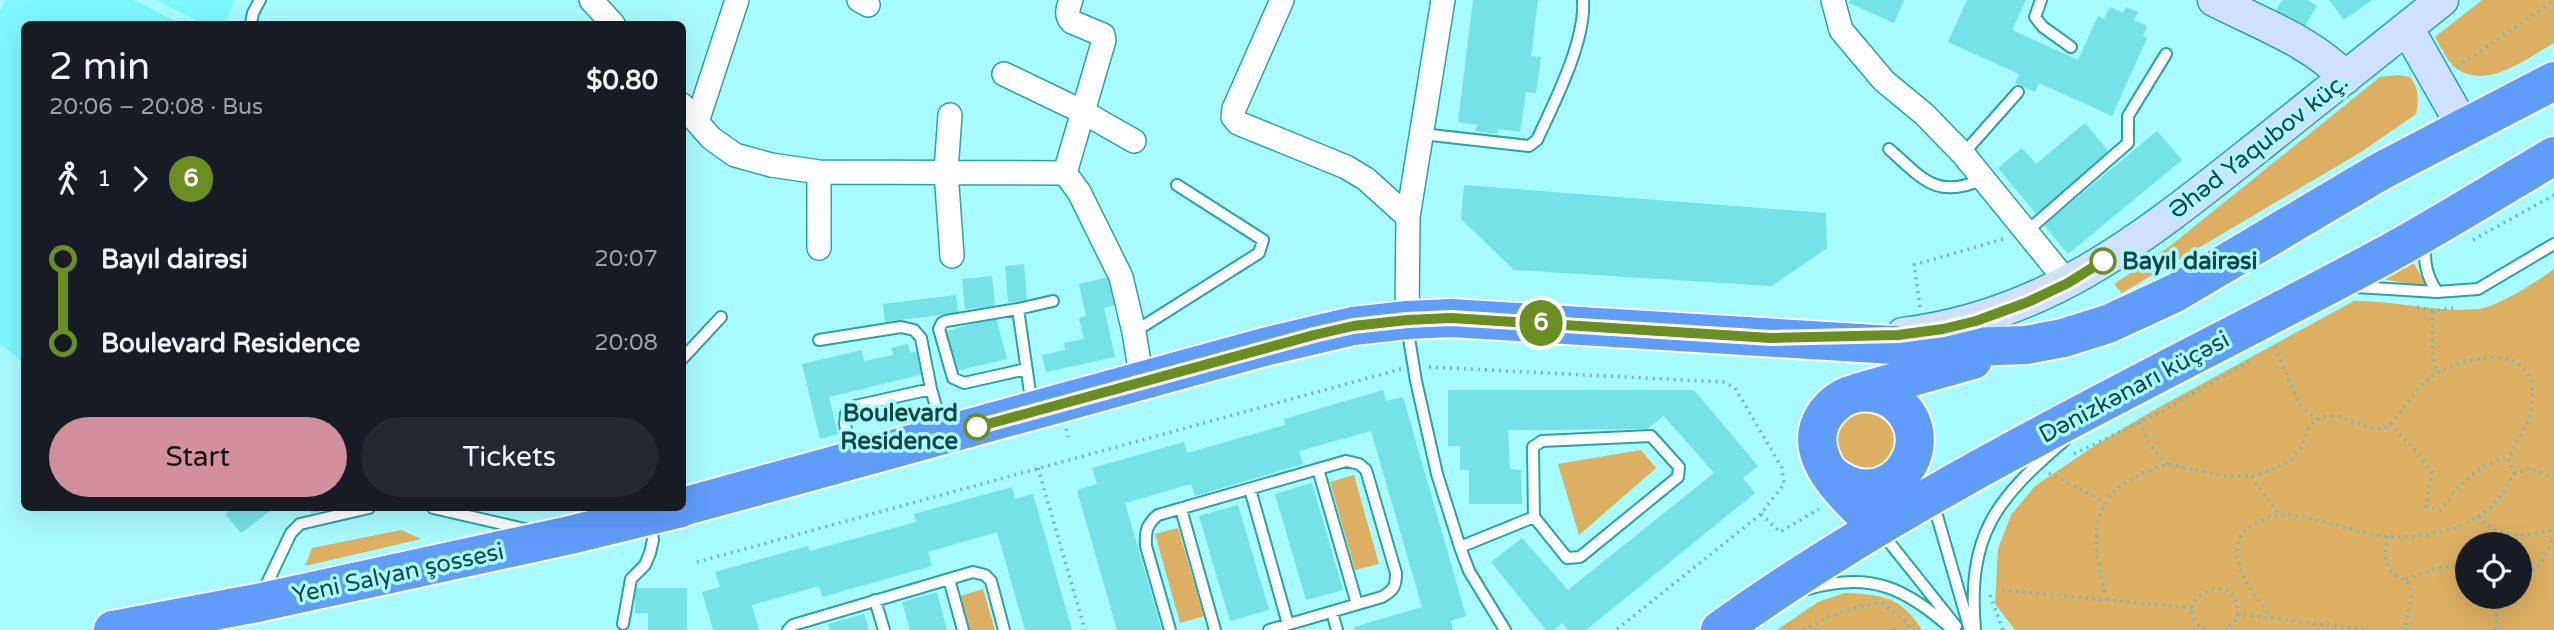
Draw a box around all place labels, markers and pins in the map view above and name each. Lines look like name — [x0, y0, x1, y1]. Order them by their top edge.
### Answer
place label: Bayıl dairəsi — [2122, 247, 2258, 276]
marker: Bayıl dairəsi — [2090, 248, 2116, 274]
place label: Boulevard Residence — [840, 399, 958, 456]
marker: Boulevard Residence — [964, 414, 990, 440]

